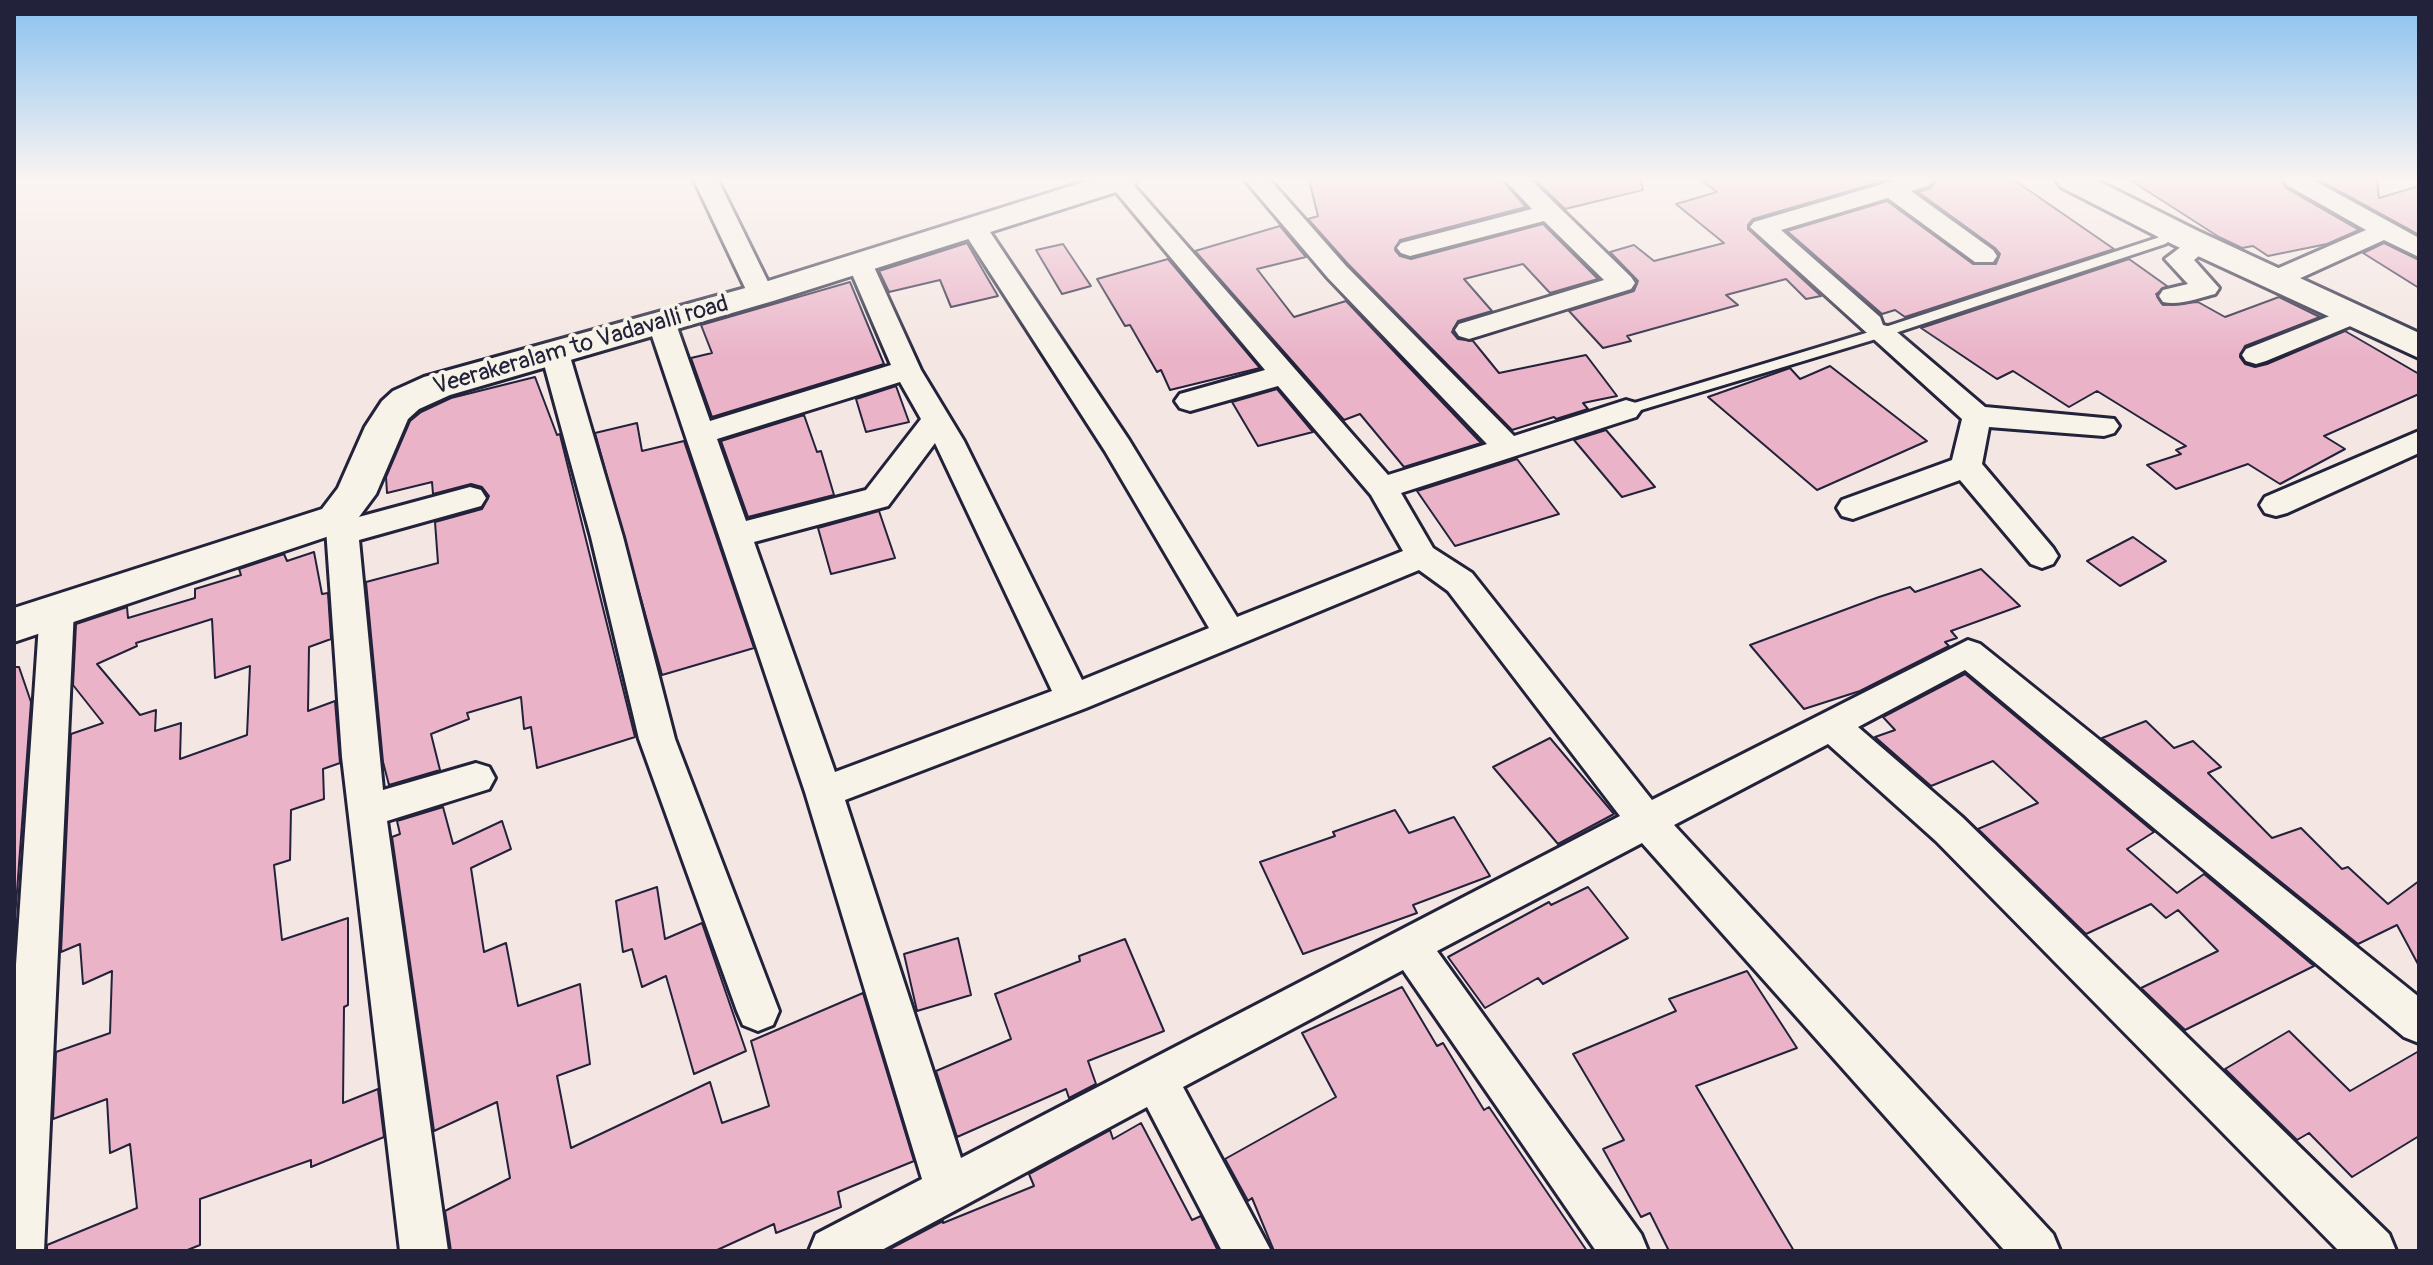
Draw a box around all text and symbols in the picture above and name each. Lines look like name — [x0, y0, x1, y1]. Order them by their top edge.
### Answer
street label: Veerakeralam to Vadavalli road — [430, 290, 732, 402]

